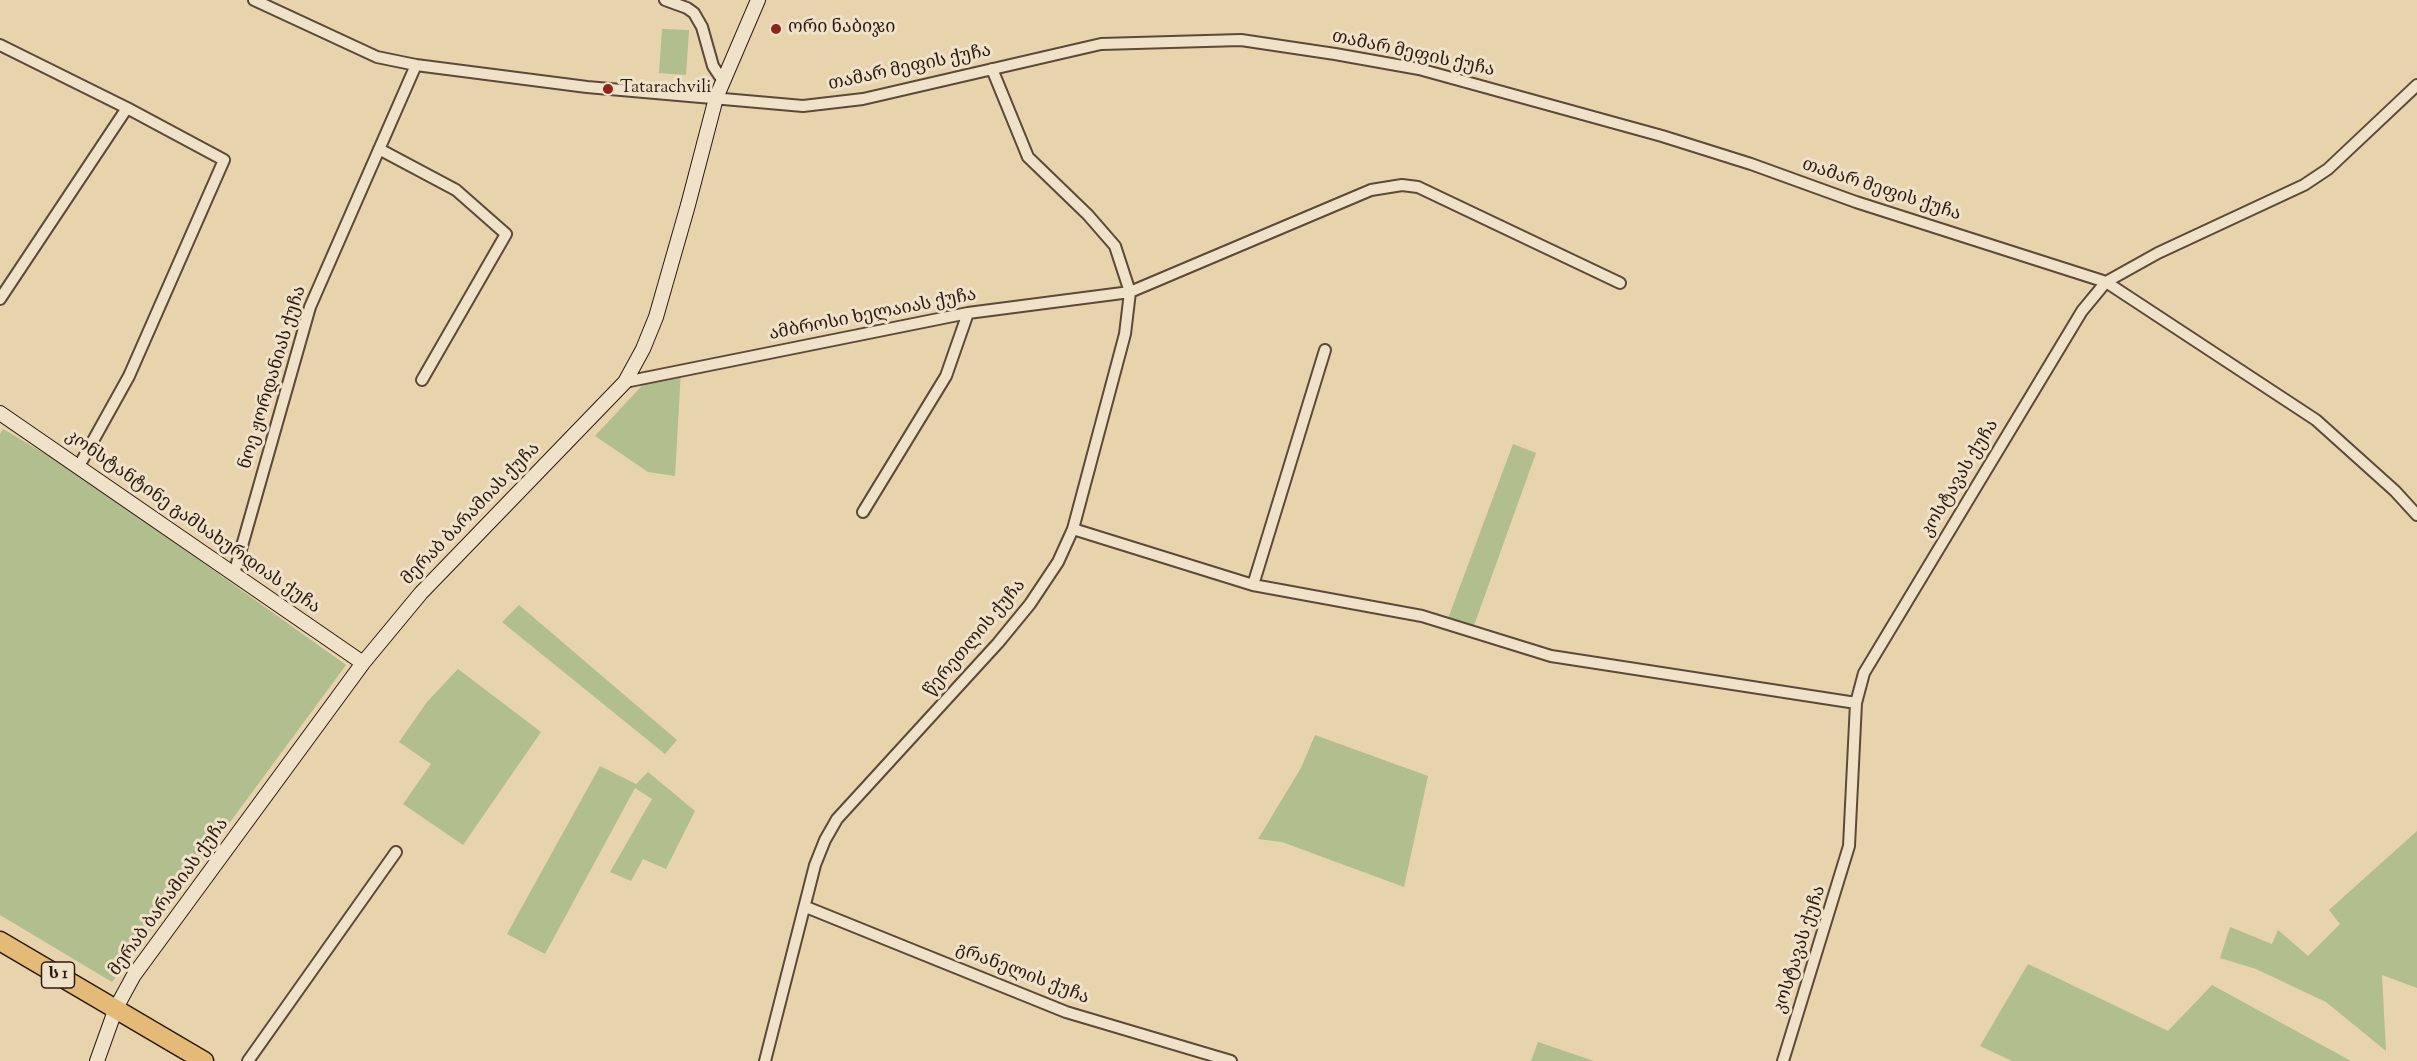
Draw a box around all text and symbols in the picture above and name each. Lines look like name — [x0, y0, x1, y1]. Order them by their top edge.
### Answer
place label: ორი ნაბიჯი — [788, 18, 896, 40]
marker: ორი ნაბიჯი — [769, 22, 783, 36]
street label: თამარ მეფის ქუჩა — [1330, 27, 1496, 83]
street label: თამარ მეფის ქუჩა — [827, 41, 993, 97]
place label: Tatarachvili — [620, 78, 711, 100]
marker: Tatarachvili — [601, 82, 615, 96]
street label: თამარ მეფის ქუჩა — [1799, 155, 1963, 227]
street label: ნოე ჟორდანიას ქუჩა — [236, 284, 312, 472]
street label: ამბროსი ხელაიას ქუჩა — [767, 285, 979, 347]
street label: კოსტავას ქუჩა — [1917, 416, 2005, 542]
street label: კონსტანტინე გამსახურდიას ქუჩა — [60, 426, 324, 620]
street label: მერაბ ბარამიას ქუჩა — [398, 439, 546, 591]
street label: წერეთლის ქუჩა — [921, 576, 1031, 702]
street label: მერაბ ბარამიას ქუჩა — [105, 815, 235, 981]
street label: კოსტავას ქუჩა — [1770, 883, 1832, 1017]
street label: გრანელის ქუჩა — [952, 940, 1092, 1010]
road number: ს 1 — [42, 962, 74, 988]

